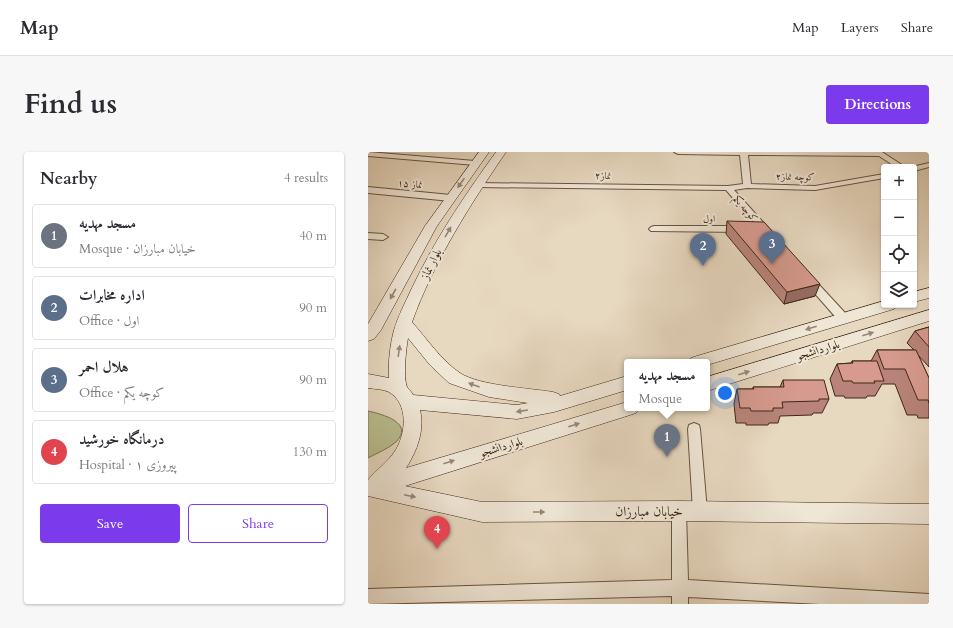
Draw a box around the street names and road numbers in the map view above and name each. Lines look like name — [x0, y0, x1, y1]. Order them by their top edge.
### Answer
street label: نماز۲ — [595, 169, 611, 183]
street label: کوچه نماز۲ — [775, 170, 815, 184]
street label: نماز ۱۵ — [397, 176, 423, 192]
street label: کوچه یکم — [728, 192, 761, 226]
street label: اول — [703, 212, 715, 226]
street label: بلوار نماز — [416, 246, 445, 283]
street label: بلواردانشجو — [793, 336, 842, 364]
street label: بلواردانشجو — [476, 433, 525, 461]
street label: خیابان مبارزان — [615, 502, 683, 521]

